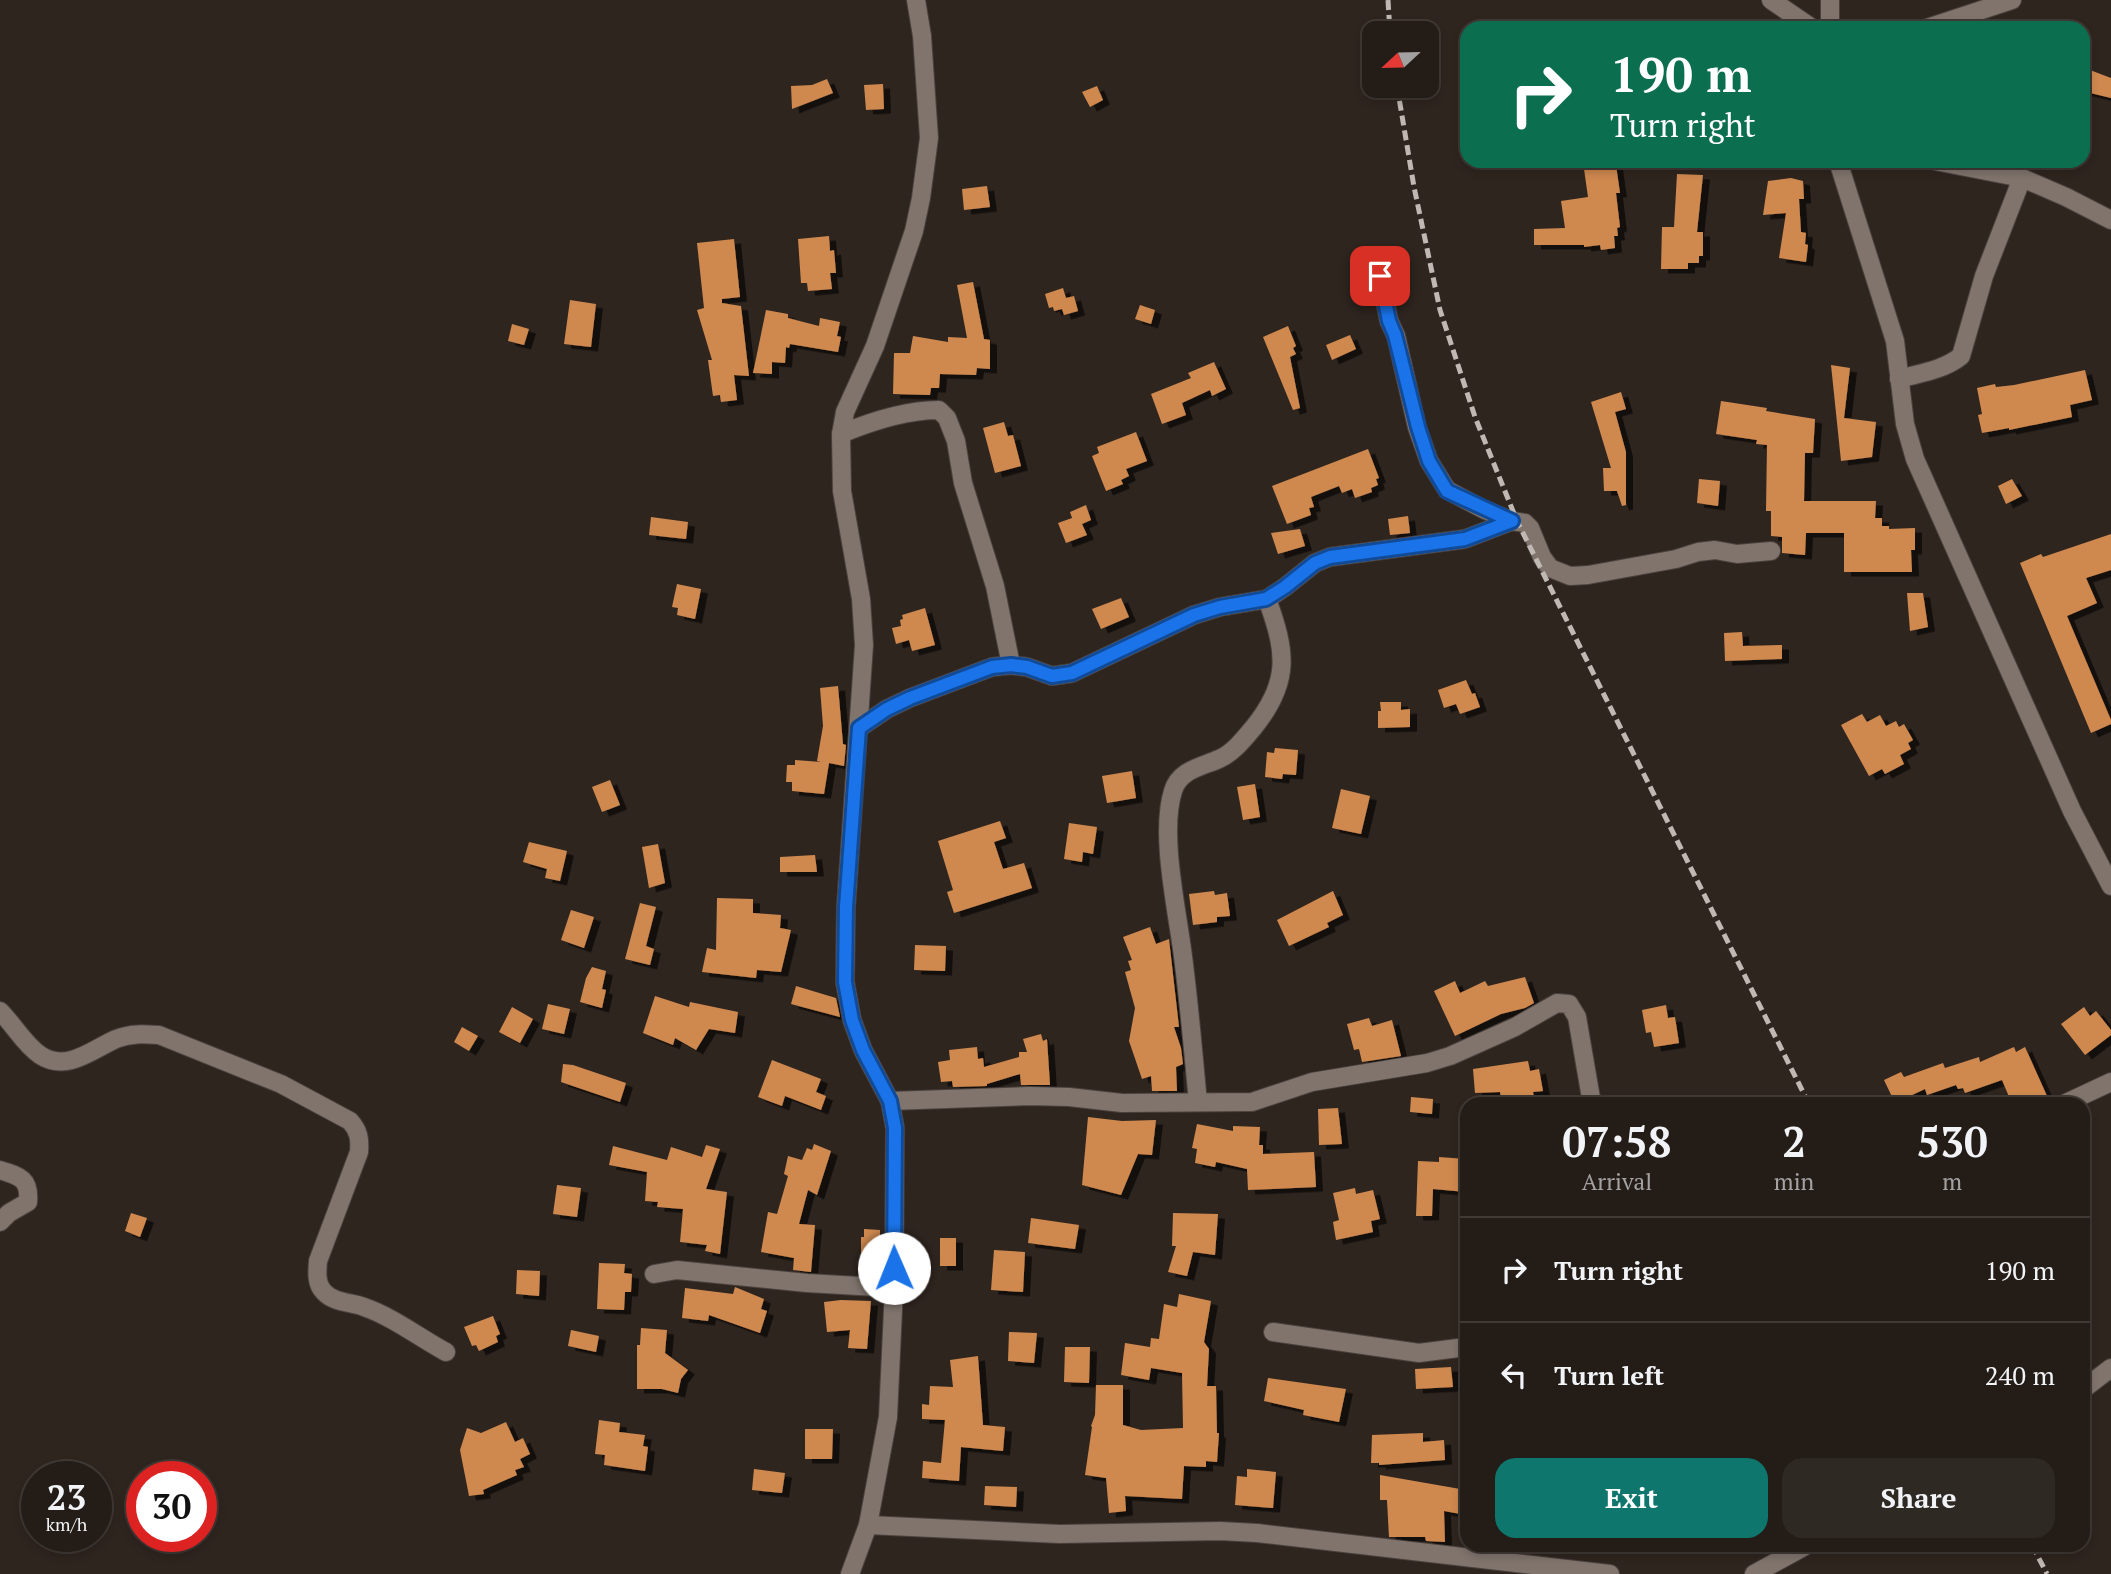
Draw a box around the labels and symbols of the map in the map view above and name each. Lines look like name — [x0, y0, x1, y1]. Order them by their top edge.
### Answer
north arrow — [1362, 21, 1438, 98]
pin — [1350, 246, 1410, 306]
position arrow — [857, 1231, 931, 1305]
speed limit sign: 30 — [126, 1461, 217, 1552]

